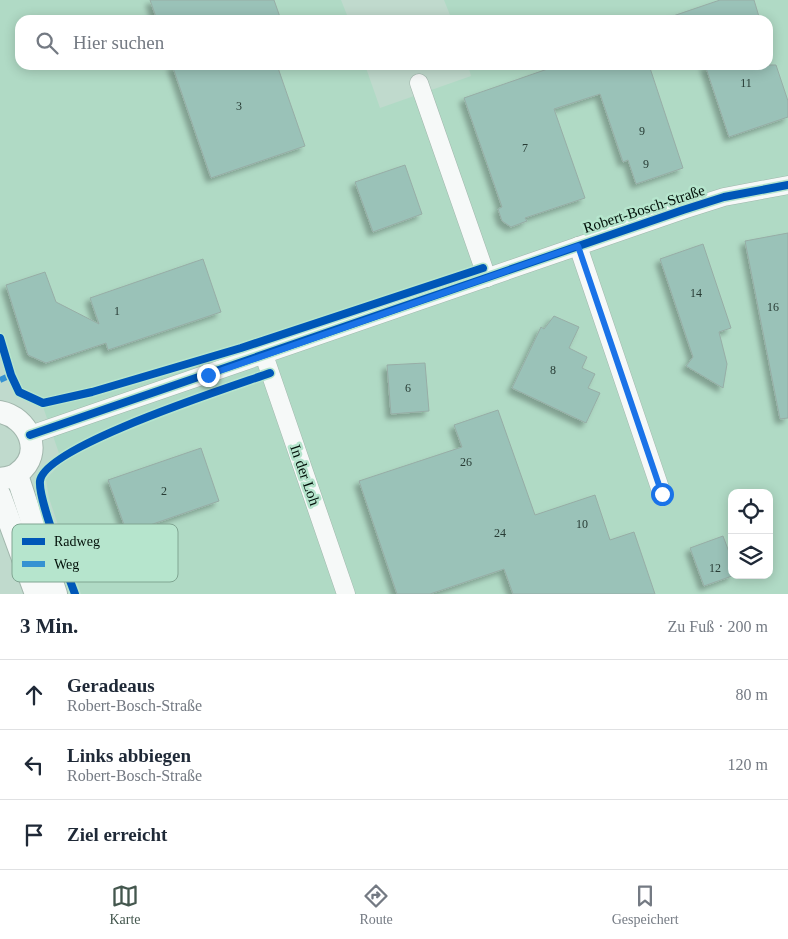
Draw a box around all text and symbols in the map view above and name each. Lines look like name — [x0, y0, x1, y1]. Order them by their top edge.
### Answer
search box — [15, 15, 773, 70]
icon: search — [33, 29, 61, 57]
text: Hier suchen — [73, 32, 164, 53]
house number: 11 — [740, 76, 752, 90]
house number: 3 — [236, 99, 242, 113]
house number: 9 — [639, 124, 645, 138]
house number: 7 — [522, 141, 528, 155]
house number: 9 — [643, 157, 649, 171]
street label: Robert-Bosch-Straße — [581, 182, 707, 236]
house number: 14 — [690, 286, 702, 300]
house number: 16 — [767, 300, 779, 314]
house number: 1 — [114, 304, 120, 318]
house number: 8 — [550, 363, 556, 377]
route end — [197, 364, 220, 387]
house number: 6 — [405, 381, 411, 395]
street label: In der Loh — [287, 442, 323, 508]
house number: 26 — [460, 455, 472, 469]
route start — [651, 483, 674, 506]
house number: 2 — [161, 484, 167, 498]
map controls — [728, 489, 773, 579]
button: locate — [728, 489, 773, 534]
house number: 10 — [576, 517, 588, 531]
legend — [12, 524, 178, 582]
house number: 24 — [494, 526, 506, 540]
text: Radweg — [54, 534, 100, 549]
button: layers — [728, 534, 773, 579]
text: Weg — [54, 557, 79, 572]
house number: 12 — [709, 561, 721, 575]
text: 3 Min. — [20, 614, 78, 638]
text: Zu Fuß · 200 m — [668, 618, 768, 635]
text: Geradeaus — [67, 675, 155, 696]
icon: ahead — [20, 681, 48, 709]
text: 80 m — [736, 686, 768, 703]
text: Robert-Bosch-Straße — [67, 697, 202, 714]
text: Links abbiegen — [67, 745, 191, 766]
icon: left — [20, 751, 48, 779]
text: 120 m — [728, 756, 768, 773]
text: Robert-Bosch-Straße — [67, 767, 202, 784]
icon: arrive — [20, 821, 48, 849]
text: Ziel erreicht — [67, 824, 167, 845]
tab: Karte — [109, 882, 141, 928]
tab: Route — [359, 882, 393, 928]
tab: Gespeichert — [612, 882, 679, 928]

